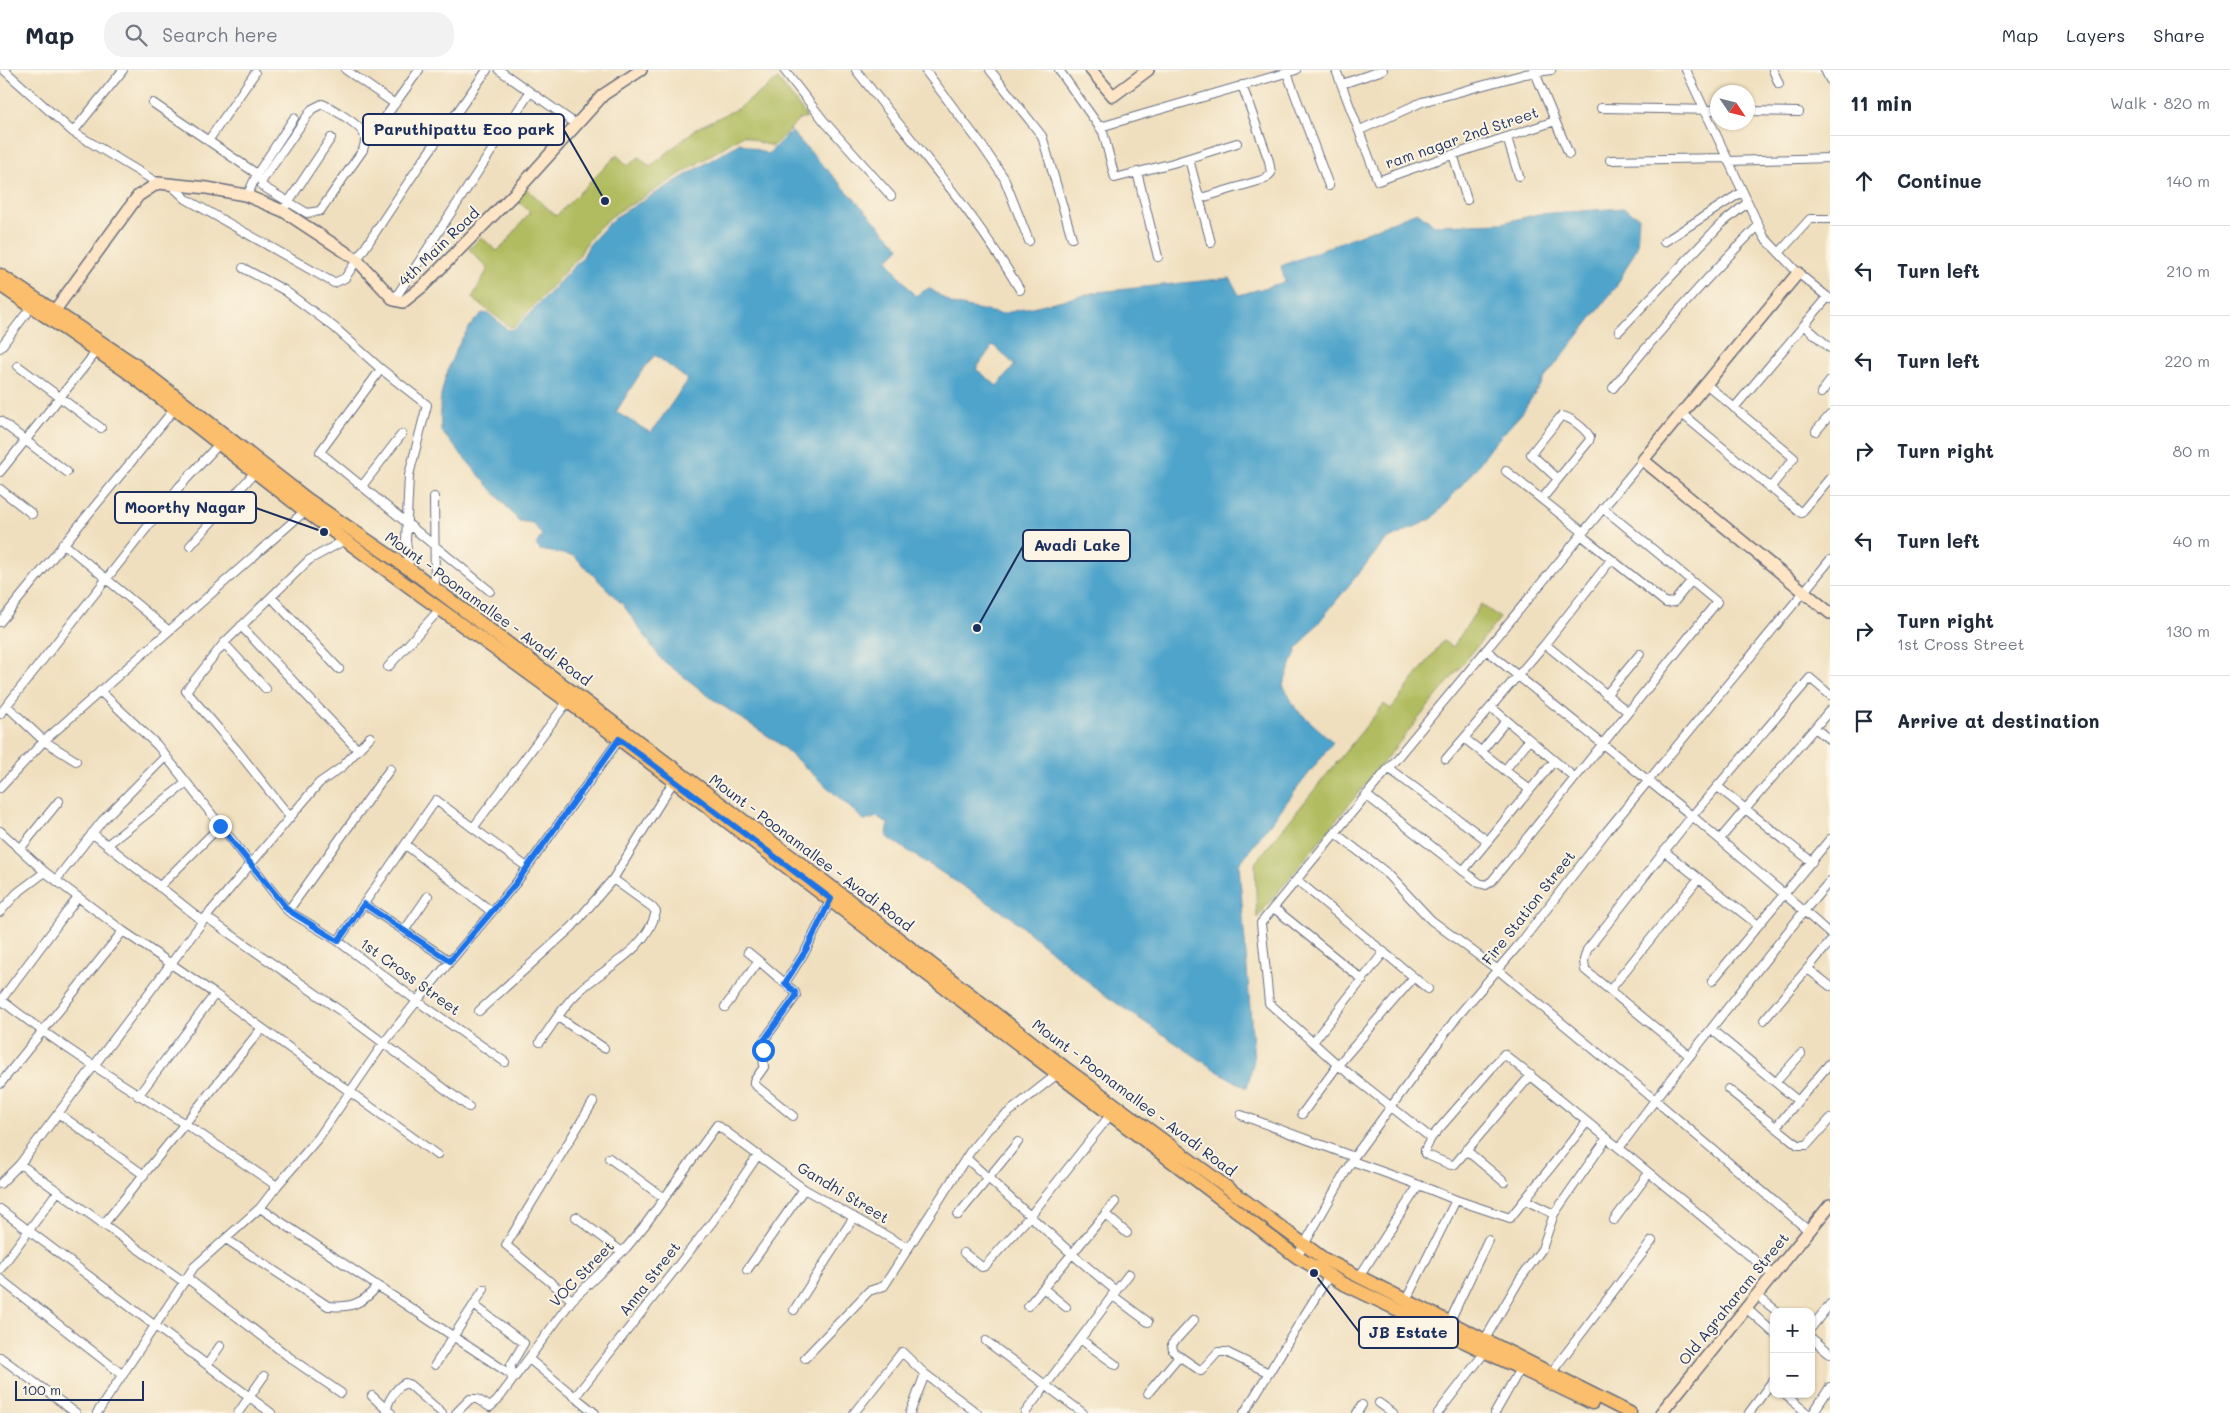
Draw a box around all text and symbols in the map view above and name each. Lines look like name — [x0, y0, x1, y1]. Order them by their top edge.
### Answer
search box — [104, 12, 454, 57]
text: Map — [25, 19, 74, 50]
icon: search — [122, 21, 150, 49]
text: Search here — [162, 22, 278, 47]
text: Map — [2002, 23, 2038, 47]
text: Layers — [2066, 23, 2125, 47]
text: Share — [2153, 23, 2205, 47]
north arrow — [1710, 85, 1755, 130]
text: 11 min — [1850, 89, 1912, 116]
text: Walk · 820 m — [2110, 92, 2210, 113]
street label: ram nagar 2nd Street — [1383, 101, 1541, 173]
callout: Paruthipattu Eco park — [363, 114, 564, 145]
text: Paruthipattu Eco park — [373, 118, 555, 139]
icon: ahead — [1850, 167, 1878, 195]
text: Continue — [1897, 168, 1982, 193]
text: 140 m — [2166, 170, 2210, 191]
street label: 4th Main Road — [394, 203, 483, 290]
icon: left — [1850, 257, 1878, 285]
text: Turn left — [1897, 258, 1980, 283]
text: 210 m — [2166, 260, 2210, 281]
icon: left — [1850, 347, 1878, 375]
text: Turn left — [1897, 348, 1980, 373]
text: 220 m — [2164, 350, 2210, 371]
icon: right — [1850, 437, 1878, 465]
text: Turn right — [1897, 438, 1994, 463]
text: 80 m — [2173, 440, 2210, 461]
callout: Moorthy Nagar — [115, 492, 256, 523]
text: Moorthy Nagar — [124, 496, 246, 517]
street label: Mount - Poonamallee - Avadi Road — [381, 527, 596, 690]
icon: left — [1850, 527, 1878, 555]
text: Turn left — [1897, 528, 1980, 553]
callout: Avadi Lake — [1023, 530, 1130, 561]
text: 40 m — [2173, 530, 2210, 551]
text: Avadi Lake — [1034, 534, 1120, 555]
text: Turn right — [1897, 608, 1994, 633]
icon: right — [1850, 617, 1878, 645]
text: 130 m — [2166, 620, 2210, 641]
text: 1st Cross Street — [1897, 633, 2025, 654]
icon: arrive — [1850, 707, 1878, 735]
text: Arrive at destination — [1897, 708, 2100, 733]
street label: Mount - Poonamallee - Avadi Road — [706, 769, 918, 935]
route end — [209, 815, 232, 838]
street label: Fire Station Street — [1477, 846, 1579, 969]
street label: 1st Cross Street — [356, 933, 465, 1019]
street label: Mount - Poonamallee - Avadi Road — [1029, 1014, 1241, 1180]
route start — [752, 1039, 775, 1062]
street label: Gandhi Street — [794, 1157, 893, 1227]
street label: Old Agraharam Street — [1674, 1228, 1793, 1369]
street label: VOC Street — [545, 1236, 618, 1311]
street label: Anna Street — [614, 1237, 684, 1320]
map controls — [1770, 1308, 1815, 1398]
button: + — [1770, 1308, 1815, 1353]
callout: JB Estate — [1359, 1317, 1458, 1348]
text: JB Estate — [1369, 1321, 1447, 1342]
button: − — [1770, 1353, 1815, 1398]
scale bar — [15, 1378, 144, 1401]
text: 100 m — [22, 1380, 61, 1399]

